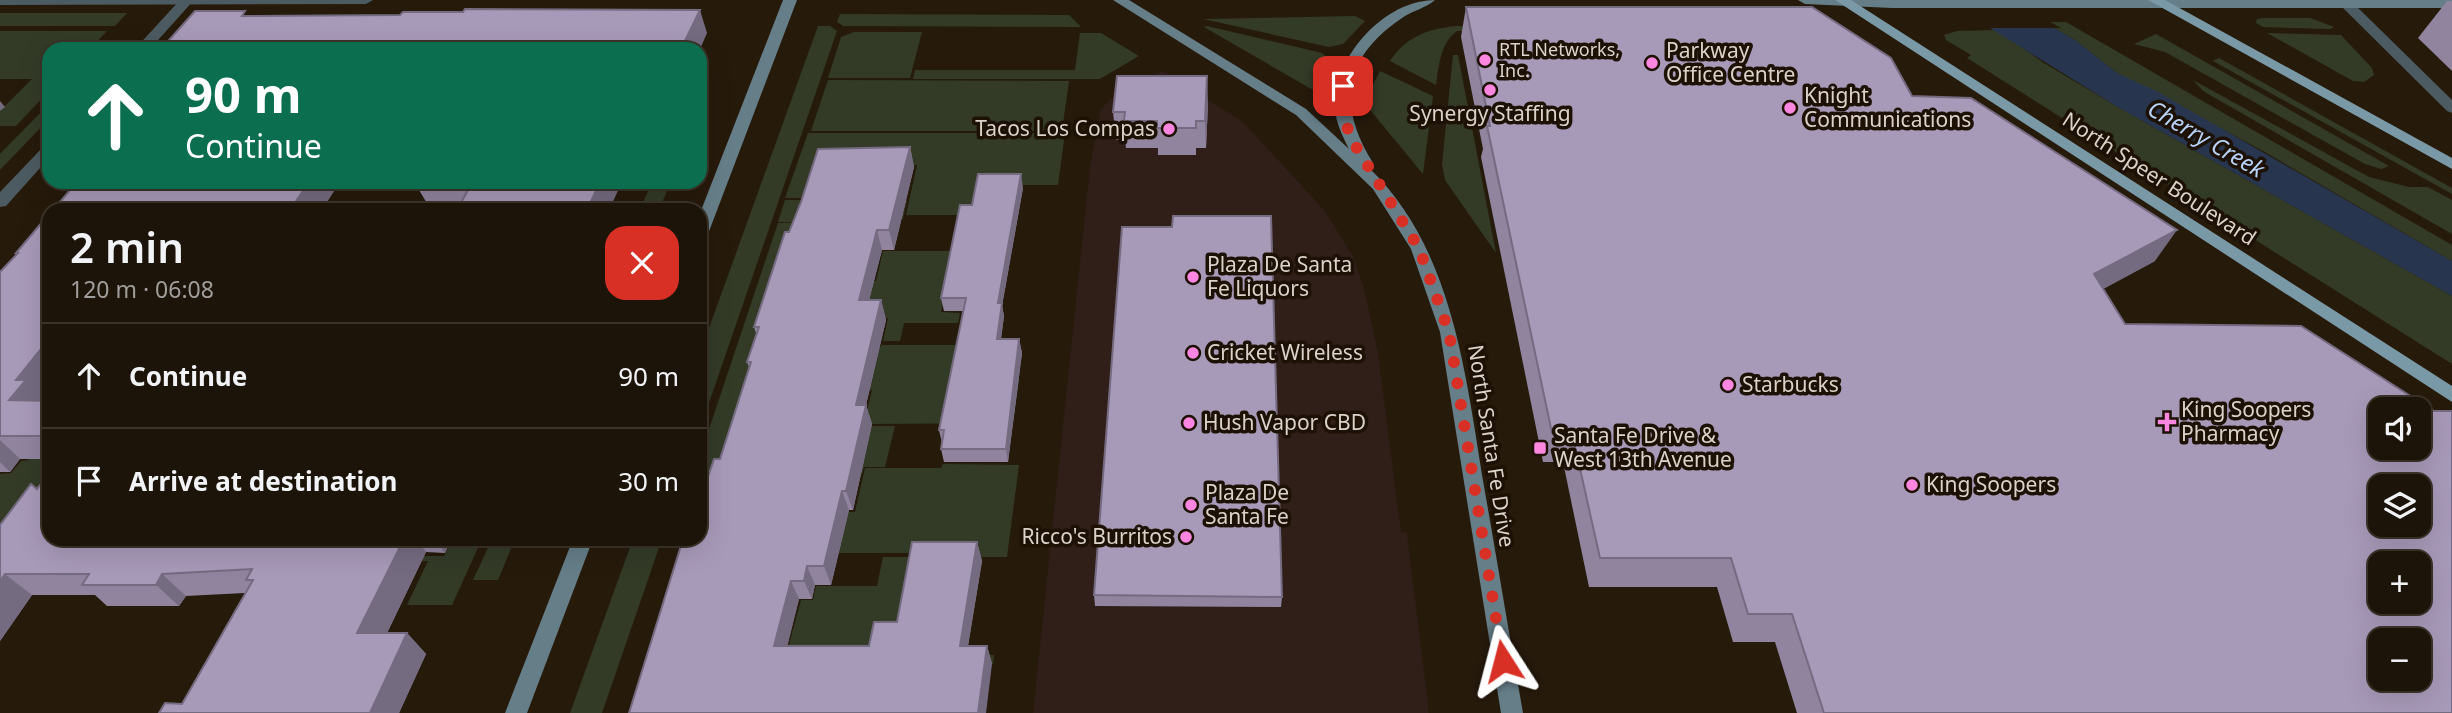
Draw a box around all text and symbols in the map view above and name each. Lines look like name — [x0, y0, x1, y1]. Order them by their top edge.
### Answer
place label: Parkway Office Centre — [1666, 36, 1795, 88]
place label: RTL Networks, Inc. — [1499, 37, 1620, 82]
marker: RTL Networks, Inc. — [1477, 52, 1493, 68]
marker: Parkway Office Centre — [1644, 55, 1660, 71]
pin — [1313, 56, 1373, 116]
text: 90 m — [185, 61, 302, 127]
icon: arrive — [1324, 67, 1362, 105]
icon: ahead — [70, 70, 161, 161]
place label: Knight Communications — [1804, 81, 1971, 133]
marker: Synergy Staffing — [1482, 82, 1498, 98]
water label: Cherry Creek — [2142, 92, 2272, 185]
place label: Synergy Staffing — [1409, 99, 1571, 127]
marker: Knight Communications — [1782, 100, 1798, 116]
street label: North Speer Boulevard — [2057, 105, 2262, 251]
place label: Tacos Los Compas — [975, 114, 1155, 142]
marker: Tacos Los Compas — [1161, 121, 1177, 137]
text: Continue — [185, 124, 322, 167]
text: 2 min — [70, 218, 184, 275]
button: close — [605, 226, 679, 300]
place label: Plaza De Santa Fe Liquors — [1207, 250, 1352, 302]
marker: Plaza De Santa Fe Liquors — [1185, 269, 1201, 285]
text: 120 m · 06:08 — [70, 273, 214, 305]
place label: Cricket Wireless — [1207, 338, 1363, 366]
street label: North Santa Fe Drive — [1462, 343, 1522, 549]
marker: Cricket Wireless — [1185, 345, 1201, 361]
icon: ahead — [70, 357, 108, 395]
text: Continue — [129, 358, 247, 394]
text: 90 m — [618, 358, 679, 394]
place label: Starbucks — [1742, 370, 1839, 398]
marker: Starbucks — [1720, 377, 1736, 393]
place label: King Soopers Pharmacy — [2181, 395, 2311, 447]
map controls — [2368, 397, 2431, 691]
button: sound — [2368, 397, 2431, 460]
place label: Hush Vapor CBD — [1203, 408, 1366, 436]
marker: King Soopers Pharmacy — [2159, 414, 2175, 430]
marker: Hush Vapor CBD — [1181, 415, 1197, 431]
place label: Santa Fe Drive & West 13th Avenue — [1554, 421, 1732, 473]
marker: Santa Fe Drive & West 13th Avenue — [1532, 440, 1548, 456]
icon: arrive — [70, 462, 108, 500]
text: Arrive at destination — [129, 463, 398, 499]
text: 30 m — [618, 463, 679, 499]
place label: King Soopers — [1926, 470, 2056, 498]
button: layers — [2368, 474, 2431, 537]
marker: King Soopers — [1904, 477, 1920, 493]
place label: Plaza De Santa Fe — [1205, 478, 1289, 530]
marker: Plaza De Santa Fe — [1183, 497, 1199, 513]
place label: Ricco's Burritos — [1022, 522, 1172, 550]
marker: Ricco's Burritos — [1178, 529, 1194, 545]
button: + — [2368, 551, 2431, 614]
position arrow — [1466, 624, 1540, 698]
button: − — [2368, 628, 2431, 691]

